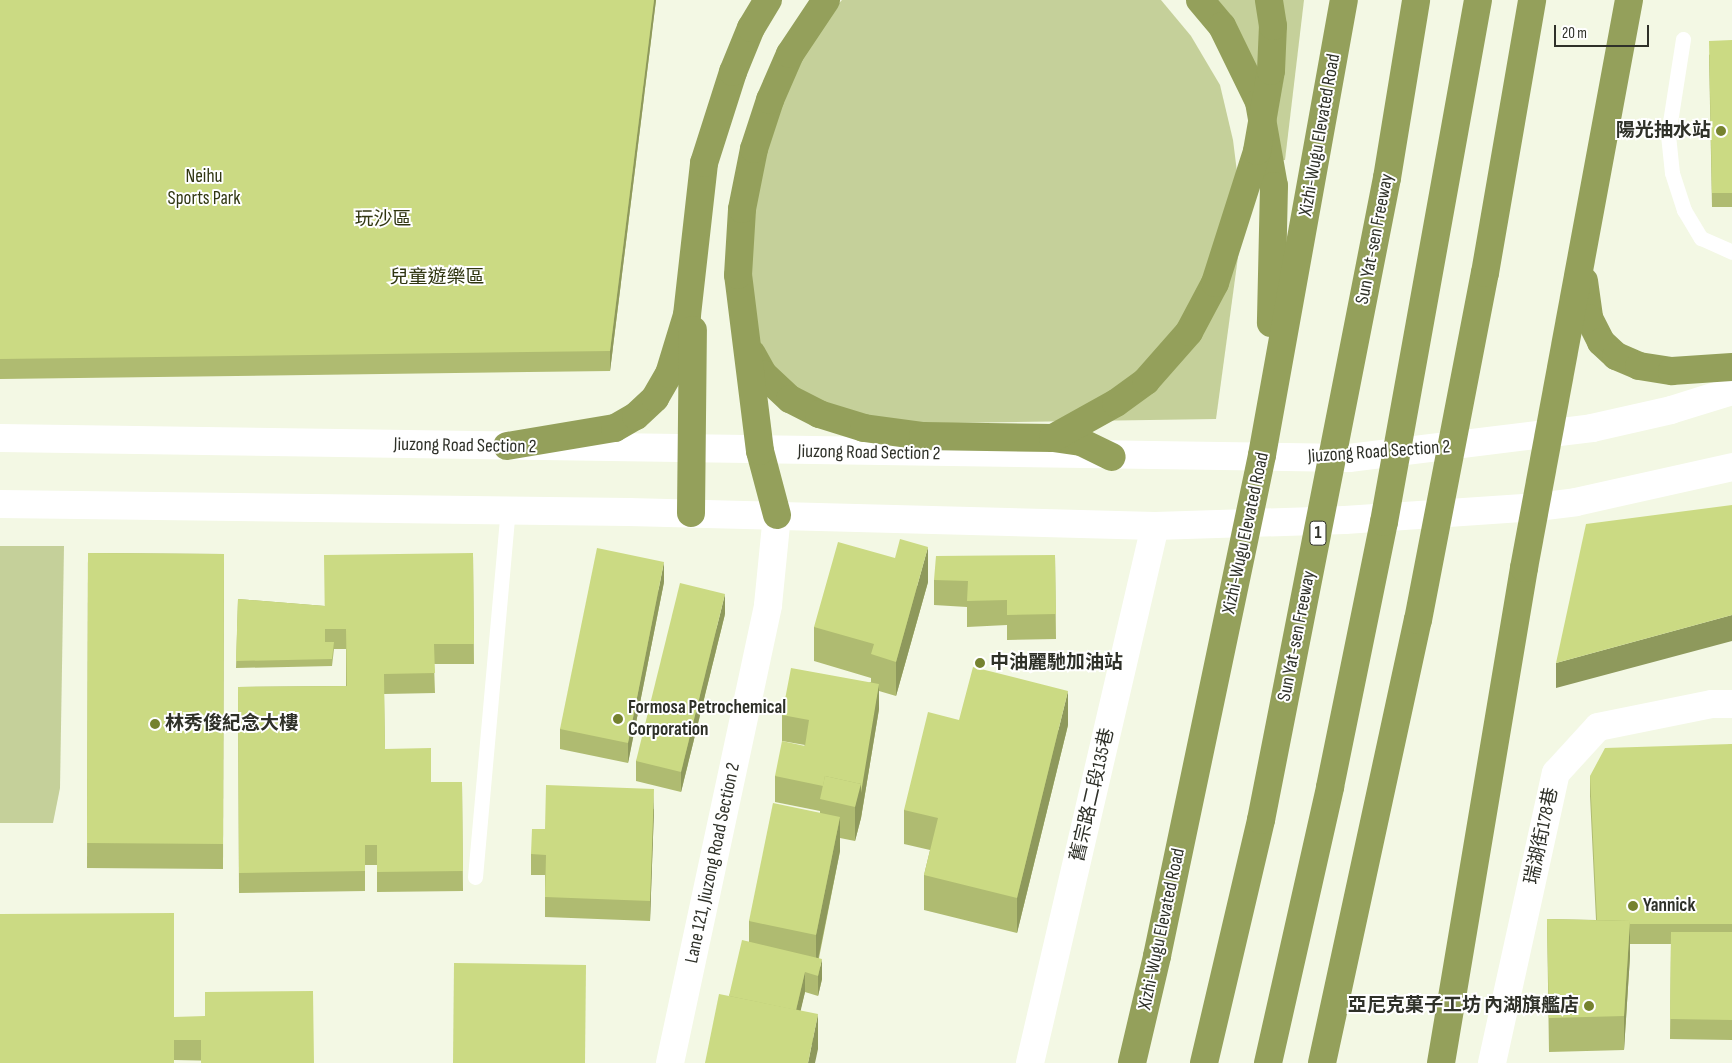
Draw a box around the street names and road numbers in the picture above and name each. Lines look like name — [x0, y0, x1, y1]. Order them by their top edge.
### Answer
street label: Xizhi-Wugu Elevated Road — [1295, 52, 1345, 218]
street label: Sun Yat-sen Freeway — [1351, 172, 1399, 306]
street label: Jiuzong Road Section 2 — [393, 433, 537, 459]
street label: Jiuzong Road Section 2 — [1307, 436, 1451, 468]
street label: Jiuzong Road Section 2 — [797, 440, 941, 466]
street label: Xizhi-Wugu Elevated Road — [1218, 450, 1274, 616]
road number: 1 — [1309, 518, 1327, 548]
street label: Sun Yat-sen Freeway — [1273, 569, 1321, 703]
street label: 舊宗路二段135巷 — [1067, 726, 1119, 864]
street label: Lane 121, Jiuzong Road Section 2 — [681, 761, 745, 965]
street label: 瑞湖街178巷 — [1521, 785, 1563, 887]
street label: Xizhi-Wugu Elevated Road — [1134, 846, 1190, 1012]

